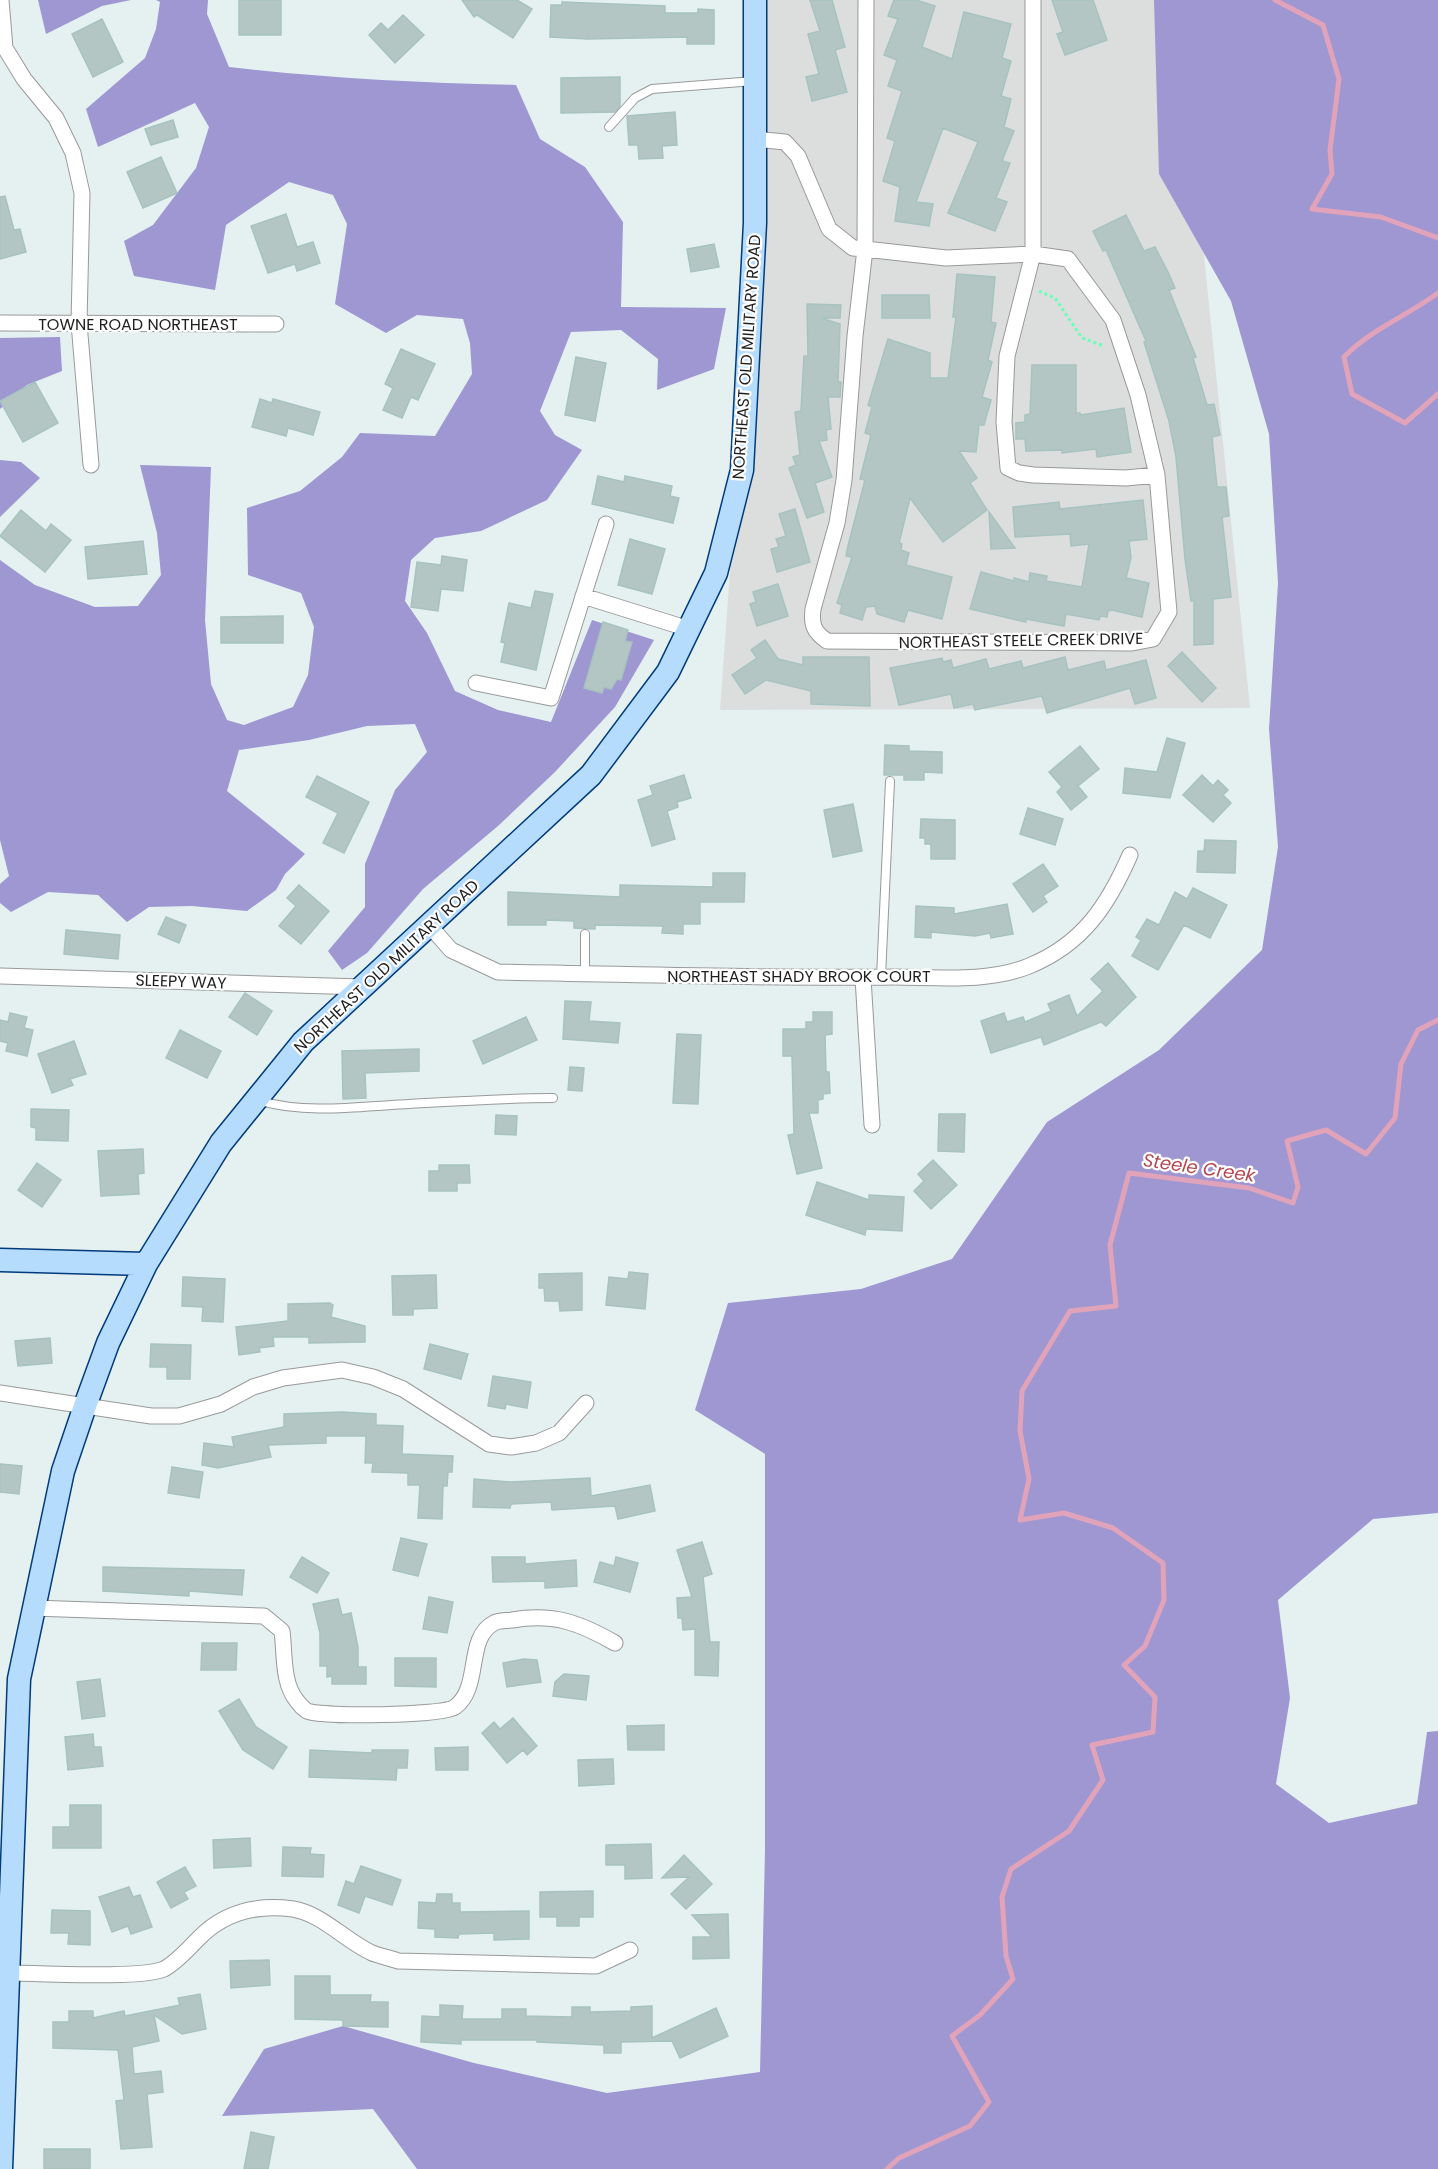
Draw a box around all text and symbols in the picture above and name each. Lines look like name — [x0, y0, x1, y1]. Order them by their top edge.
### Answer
street label: NORTHEAST OLD MILITARY ROAD — [726, 234, 767, 480]
street label: TOWNE ROAD NORTHEAST — [38, 313, 238, 336]
street label: NORTHEAST STEELE CREEK DRIVE — [898, 627, 1144, 654]
street label: NORTHEAST OLD MILITARY ROAD — [289, 874, 484, 1058]
street label: NORTHEAST SHADY BROOK COURT — [667, 965, 931, 988]
street label: SLEEPY WAY — [135, 968, 228, 995]
water label: Steele Creek — [1142, 1147, 1257, 1188]

